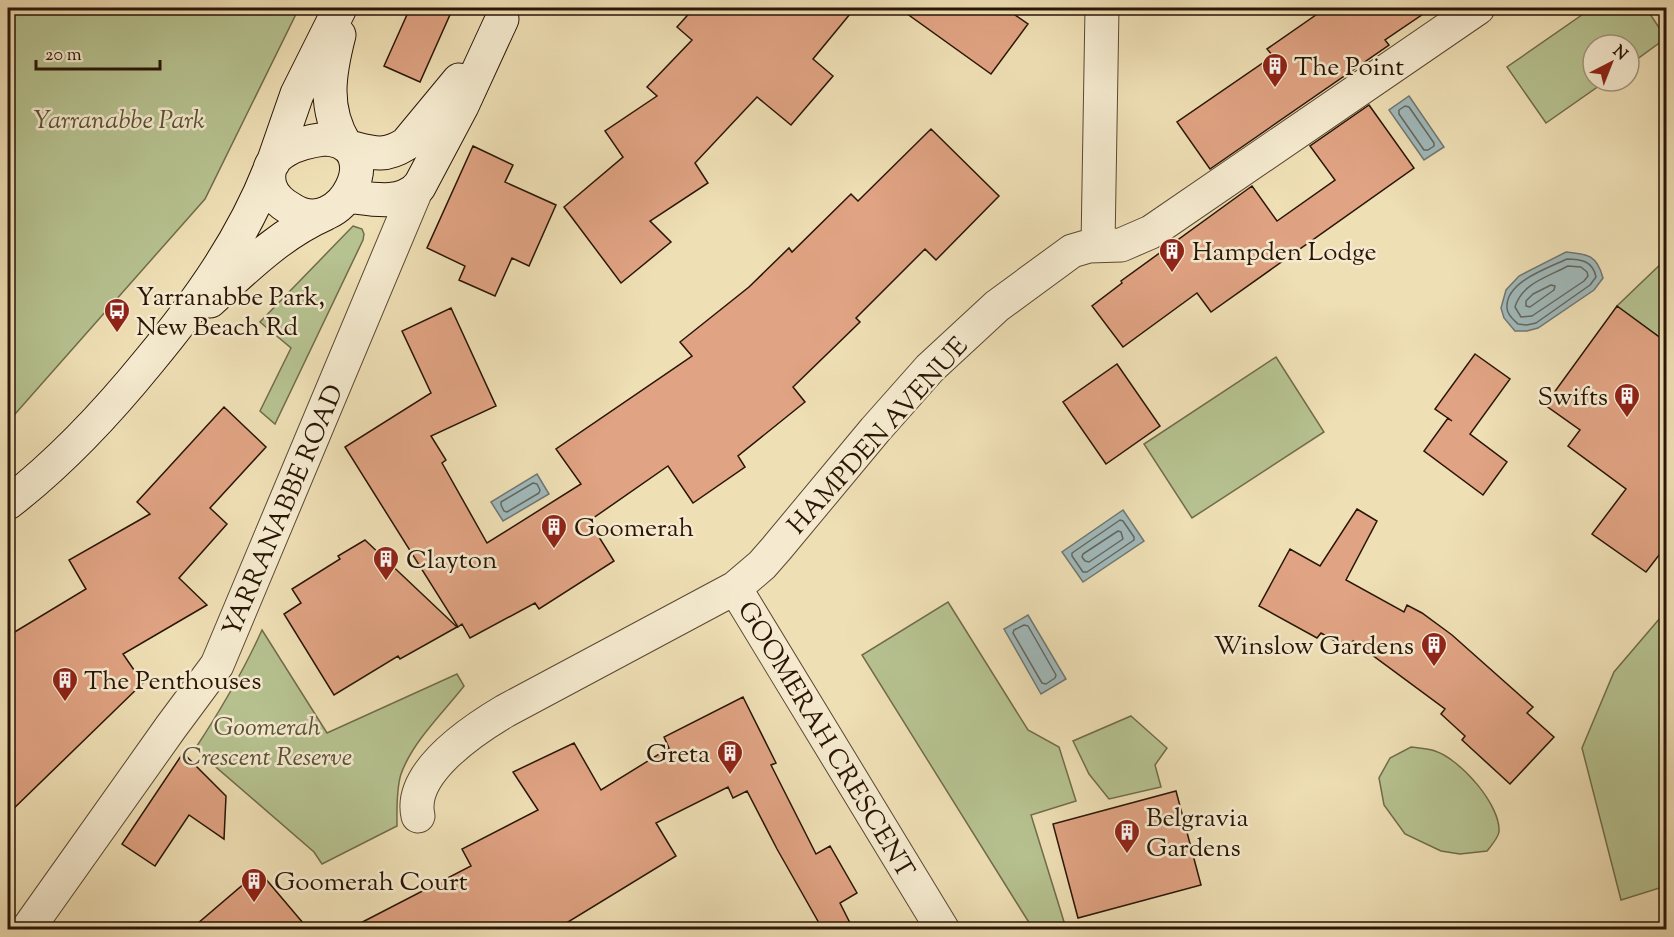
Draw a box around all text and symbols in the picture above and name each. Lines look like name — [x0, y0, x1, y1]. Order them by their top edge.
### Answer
scale bar — [36, 33, 160, 71]
north arrow — [1581, 33, 1641, 93]
text: N — [1607, 41, 1632, 67]
text: 20 m — [45, 43, 82, 69]
place label: The Point — [1294, 50, 1404, 87]
building icon: The Point — [1260, 51, 1290, 89]
park label: Yarranabbe Park — [33, 103, 205, 140]
place label: Hampden Lodge — [1192, 235, 1377, 272]
building icon: Hampden Lodge — [1157, 236, 1187, 274]
place label: Yarranabbe Park, New Beach Rd — [136, 280, 325, 347]
bus stop icon: Yarranabbe Park, New Beach Rd — [102, 296, 132, 334]
street label: HAMPDEN AVENUE — [780, 329, 978, 544]
street label: YARRANABBE ROAD — [214, 379, 354, 643]
place label: Swifts — [1538, 380, 1608, 417]
building icon: Swifts — [1612, 381, 1642, 419]
place label: Goomerah — [574, 511, 694, 548]
building icon: Goomerah — [539, 512, 569, 550]
place label: Clayton — [406, 543, 497, 580]
building icon: Clayton — [371, 544, 401, 582]
street label: GOOMERAH CRESCENT — [727, 595, 922, 886]
place label: Winslow Gardens — [1213, 629, 1414, 666]
building icon: Winslow Gardens — [1419, 630, 1449, 668]
place label: The Penthouses — [84, 664, 261, 701]
building icon: The Penthouses — [50, 665, 80, 703]
park label: Goomerah Crescent Reserve — [182, 710, 352, 777]
place label: Greta — [646, 737, 710, 774]
building icon: Greta — [715, 738, 745, 776]
place label: Belgravia Gardens — [1146, 801, 1248, 868]
building icon: Belgravia Gardens — [1112, 817, 1142, 855]
place label: Goomerah Court — [274, 865, 468, 902]
building icon: Goomerah Court — [239, 866, 269, 904]

